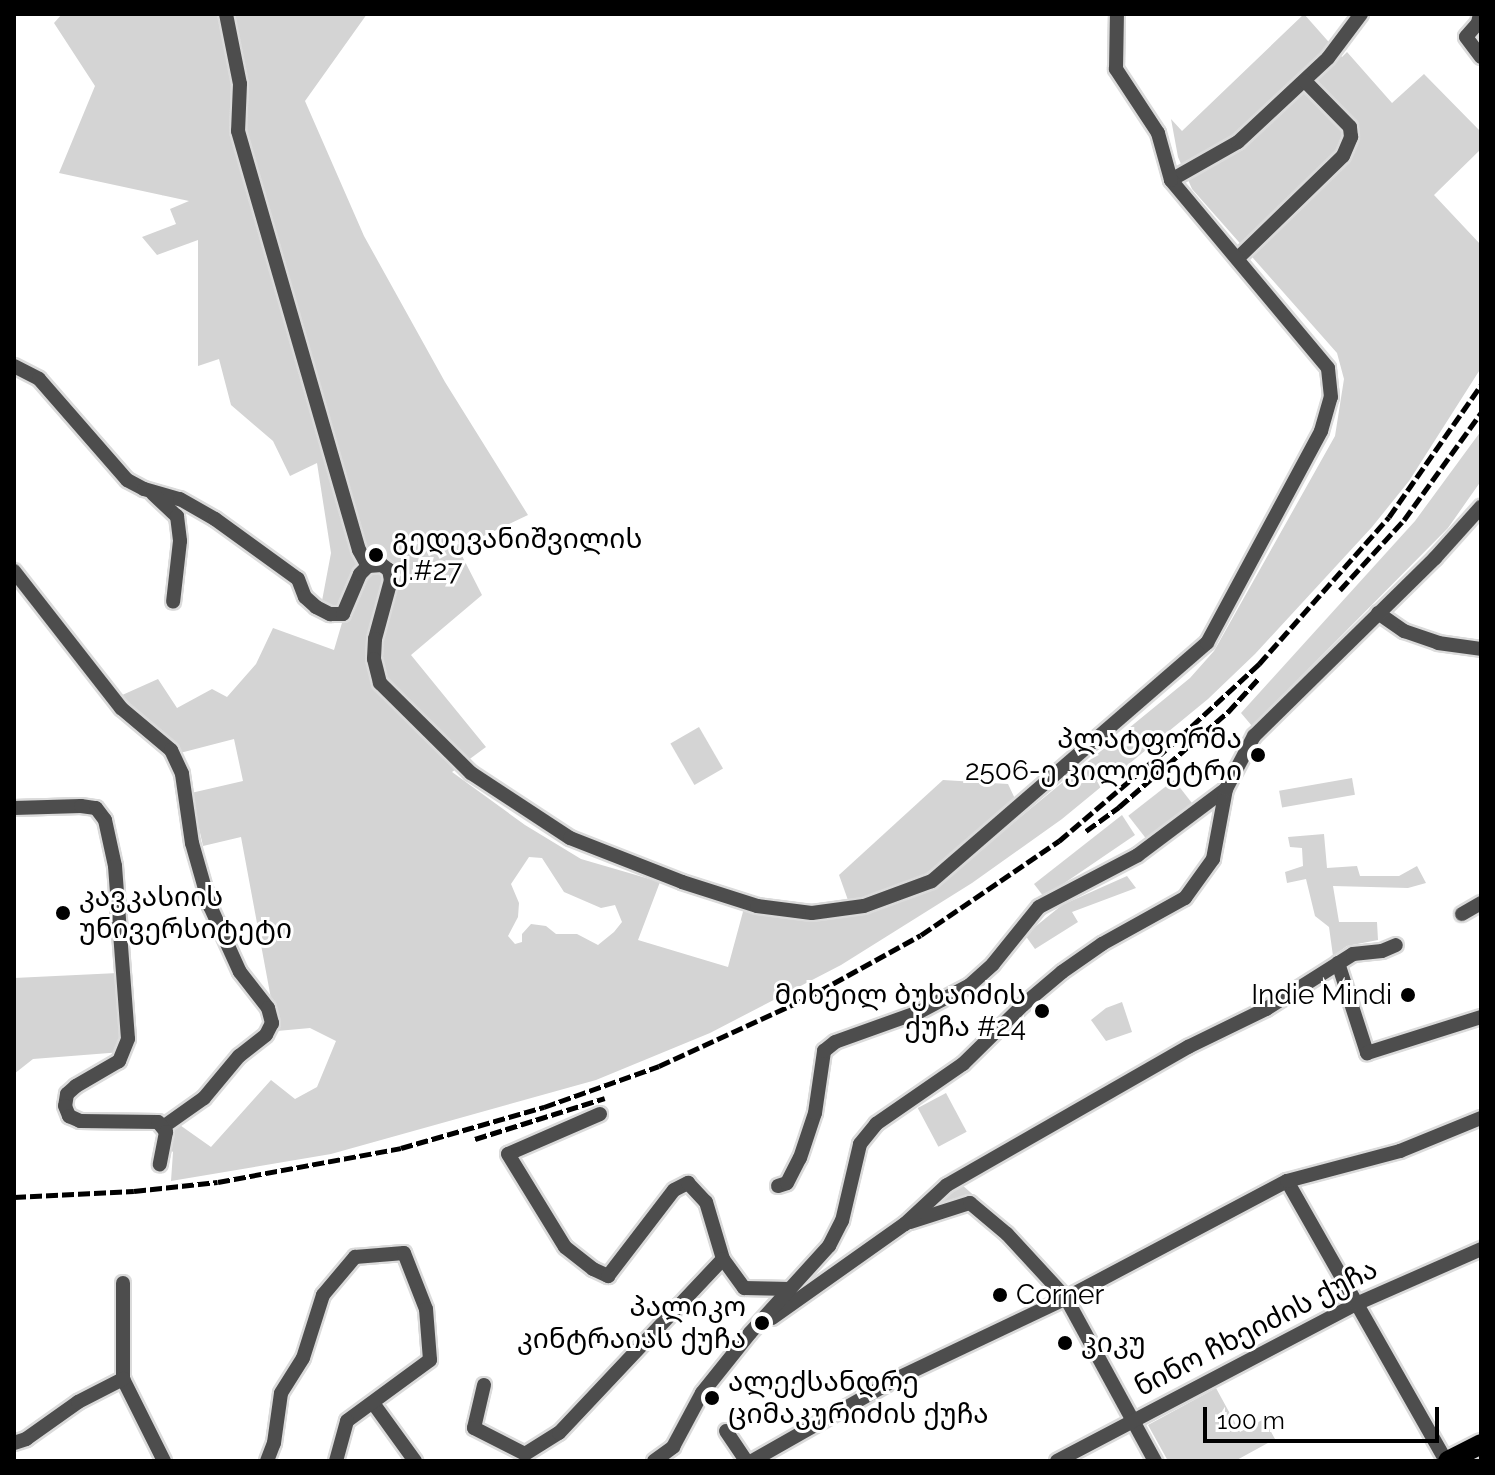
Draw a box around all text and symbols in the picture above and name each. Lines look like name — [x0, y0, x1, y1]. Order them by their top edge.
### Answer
place label: გედევანიშვილის ქ.#27 — [392, 522, 642, 588]
marker: გედევანიშვილის ქ.#27 — [367, 546, 385, 564]
place label: პლატფორმა 2506-ე კილომეტრი — [965, 722, 1242, 788]
marker: პლატფორმა 2506-ე კილომეტრი — [1249, 746, 1267, 764]
place label: კავკასიის უნივერსიტეტი — [79, 880, 292, 946]
marker: კავკასიის უნივერსიტეტი — [54, 904, 72, 922]
place label: მიხეილ ბუხაიძის ქუჩა #24 — [775, 978, 1026, 1044]
place label: Indie Mindi — [1251, 978, 1392, 1012]
marker: Indie Mindi — [1399, 986, 1417, 1004]
marker: მიხეილ ბუხაიძის ქუჩა #24 — [1033, 1002, 1051, 1020]
street label: ნინო ჩხეიძის ქუჩა — [1129, 1252, 1383, 1404]
place label: Corner — [1016, 1278, 1104, 1312]
marker: Corner — [991, 1286, 1009, 1304]
place label: პალიკო კინტრაიას ქუჩა — [517, 1290, 746, 1356]
marker: პალიკო კინტრაიას ქუჩა — [753, 1314, 771, 1332]
place label: კიკუ — [1081, 1326, 1146, 1360]
marker: კიკუ — [1056, 1334, 1074, 1352]
place label: ალექსანდრე ციმაკურიძის ქუჩა — [728, 1365, 989, 1431]
marker: ალექსანდრე ციმაკურიძის ქუჩა — [703, 1389, 721, 1407]
scale bar — [1207, 1391, 1443, 1441]
text: 100 m — [1217, 1406, 1285, 1435]

